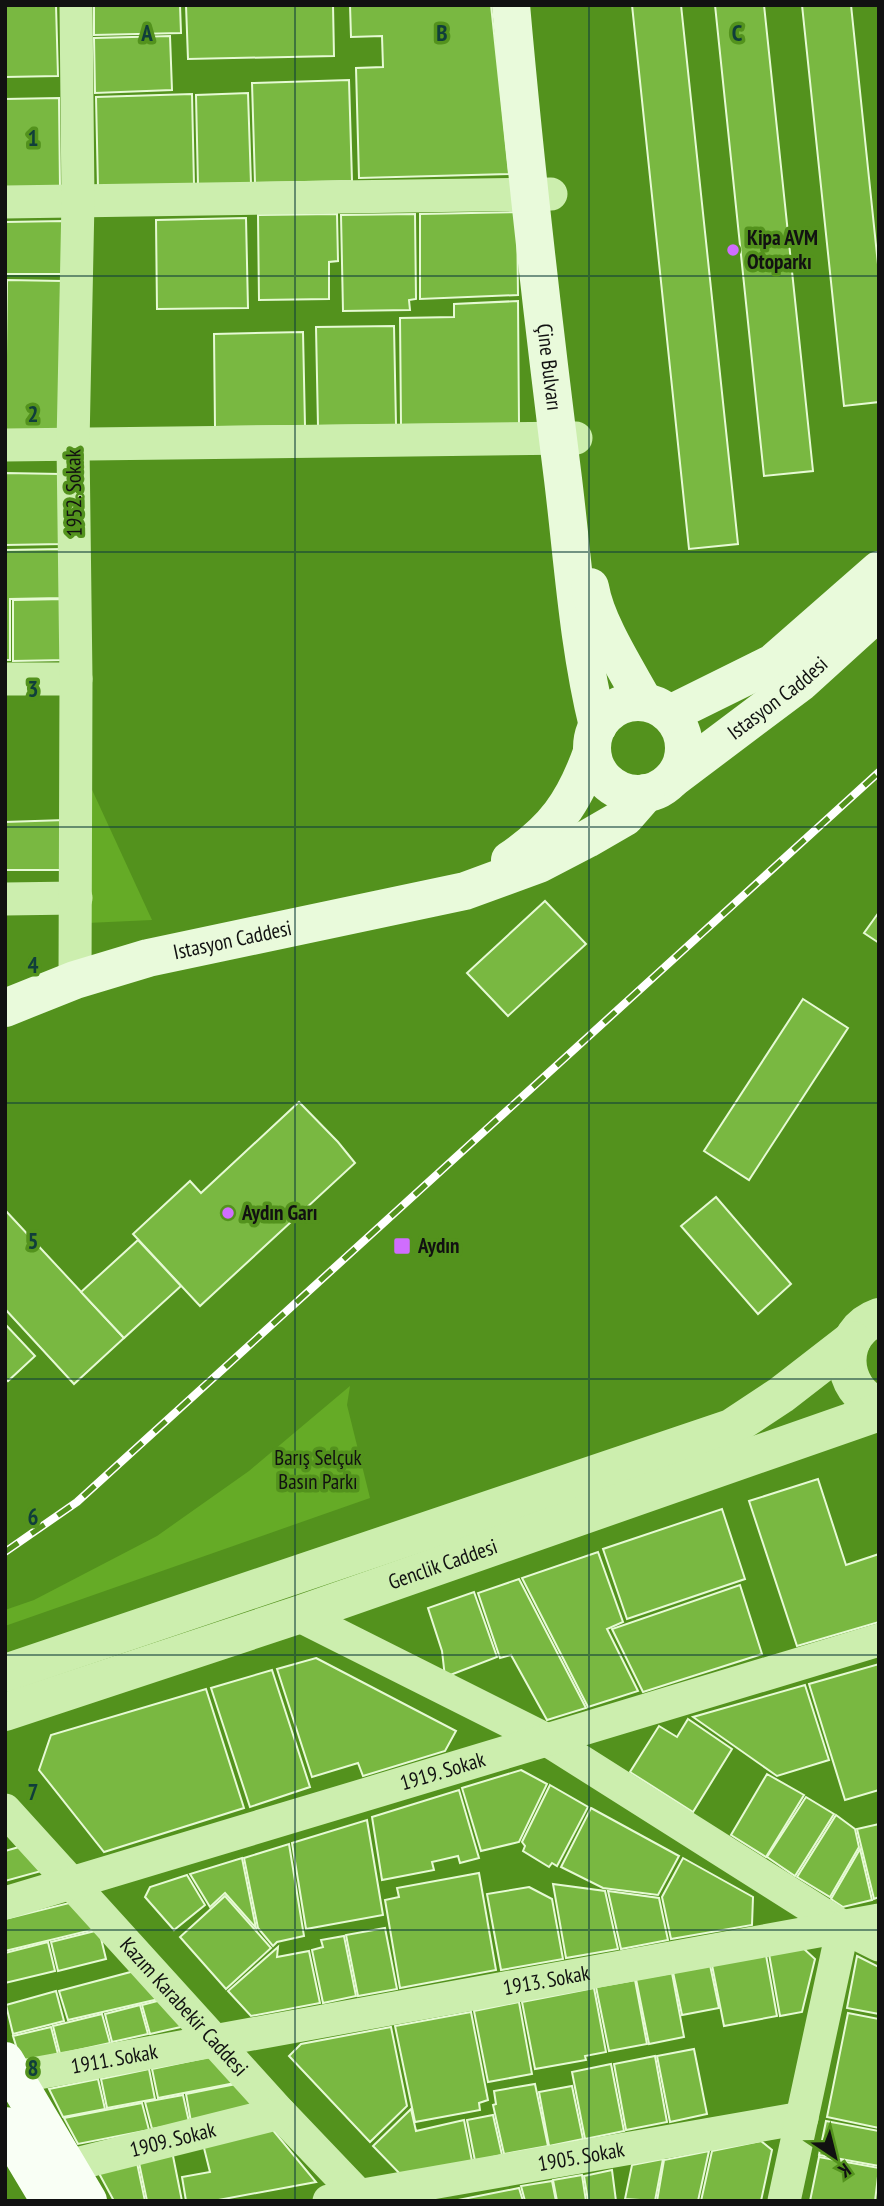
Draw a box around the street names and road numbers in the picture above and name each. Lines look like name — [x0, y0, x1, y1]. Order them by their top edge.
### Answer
street label: Çine Bulvarı — [531, 322, 568, 412]
street label: 1952. Sokak — [59, 449, 88, 537]
street label: Istasyon Caddesi — [722, 650, 833, 746]
street label: Istasyon Caddesi — [171, 914, 294, 965]
street label: Genclik Caddesi — [385, 1532, 501, 1595]
street label: 1919. Sokak — [397, 1745, 488, 1796]
street label: Kazım Karabekir Caddesi — [114, 1932, 254, 2082]
street label: 1913. Sokak — [501, 1959, 592, 2001]
street label: 1911. Sokak — [69, 2038, 160, 2080]
street label: 1909. Sokak — [127, 2116, 218, 2163]
street label: 1905. Sokak — [536, 2135, 626, 2177]

